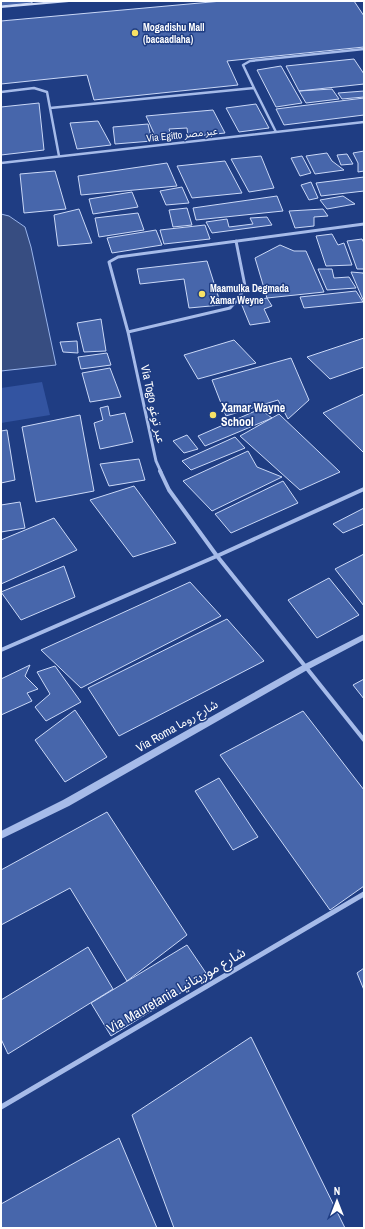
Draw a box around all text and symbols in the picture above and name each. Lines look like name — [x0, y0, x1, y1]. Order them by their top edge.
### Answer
place label: Mogadishu Mall (bacaadlaha) — [143, 21, 205, 46]
marker: Mogadishu Mall (bacaadlaha) — [130, 28, 140, 38]
street label: Via Egitto عبر مصر — [146, 124, 218, 145]
place label: Maamulka Degmada Xamar Weyne — [210, 282, 289, 307]
marker: Maamulka Degmada Xamar Weyne — [197, 289, 207, 299]
street label: Via Togo عبر توغو — [137, 363, 169, 445]
place label: Xamar Wayne School — [221, 400, 286, 430]
marker: Xamar Wayne School — [208, 410, 218, 420]
street label: Via Roma شارع روما — [133, 696, 221, 757]
street label: Via Mauretania شارع موريتانيا — [103, 943, 250, 1039]
north arrow — [317, 1181, 357, 1221]
text: N — [334, 1184, 340, 1198]

